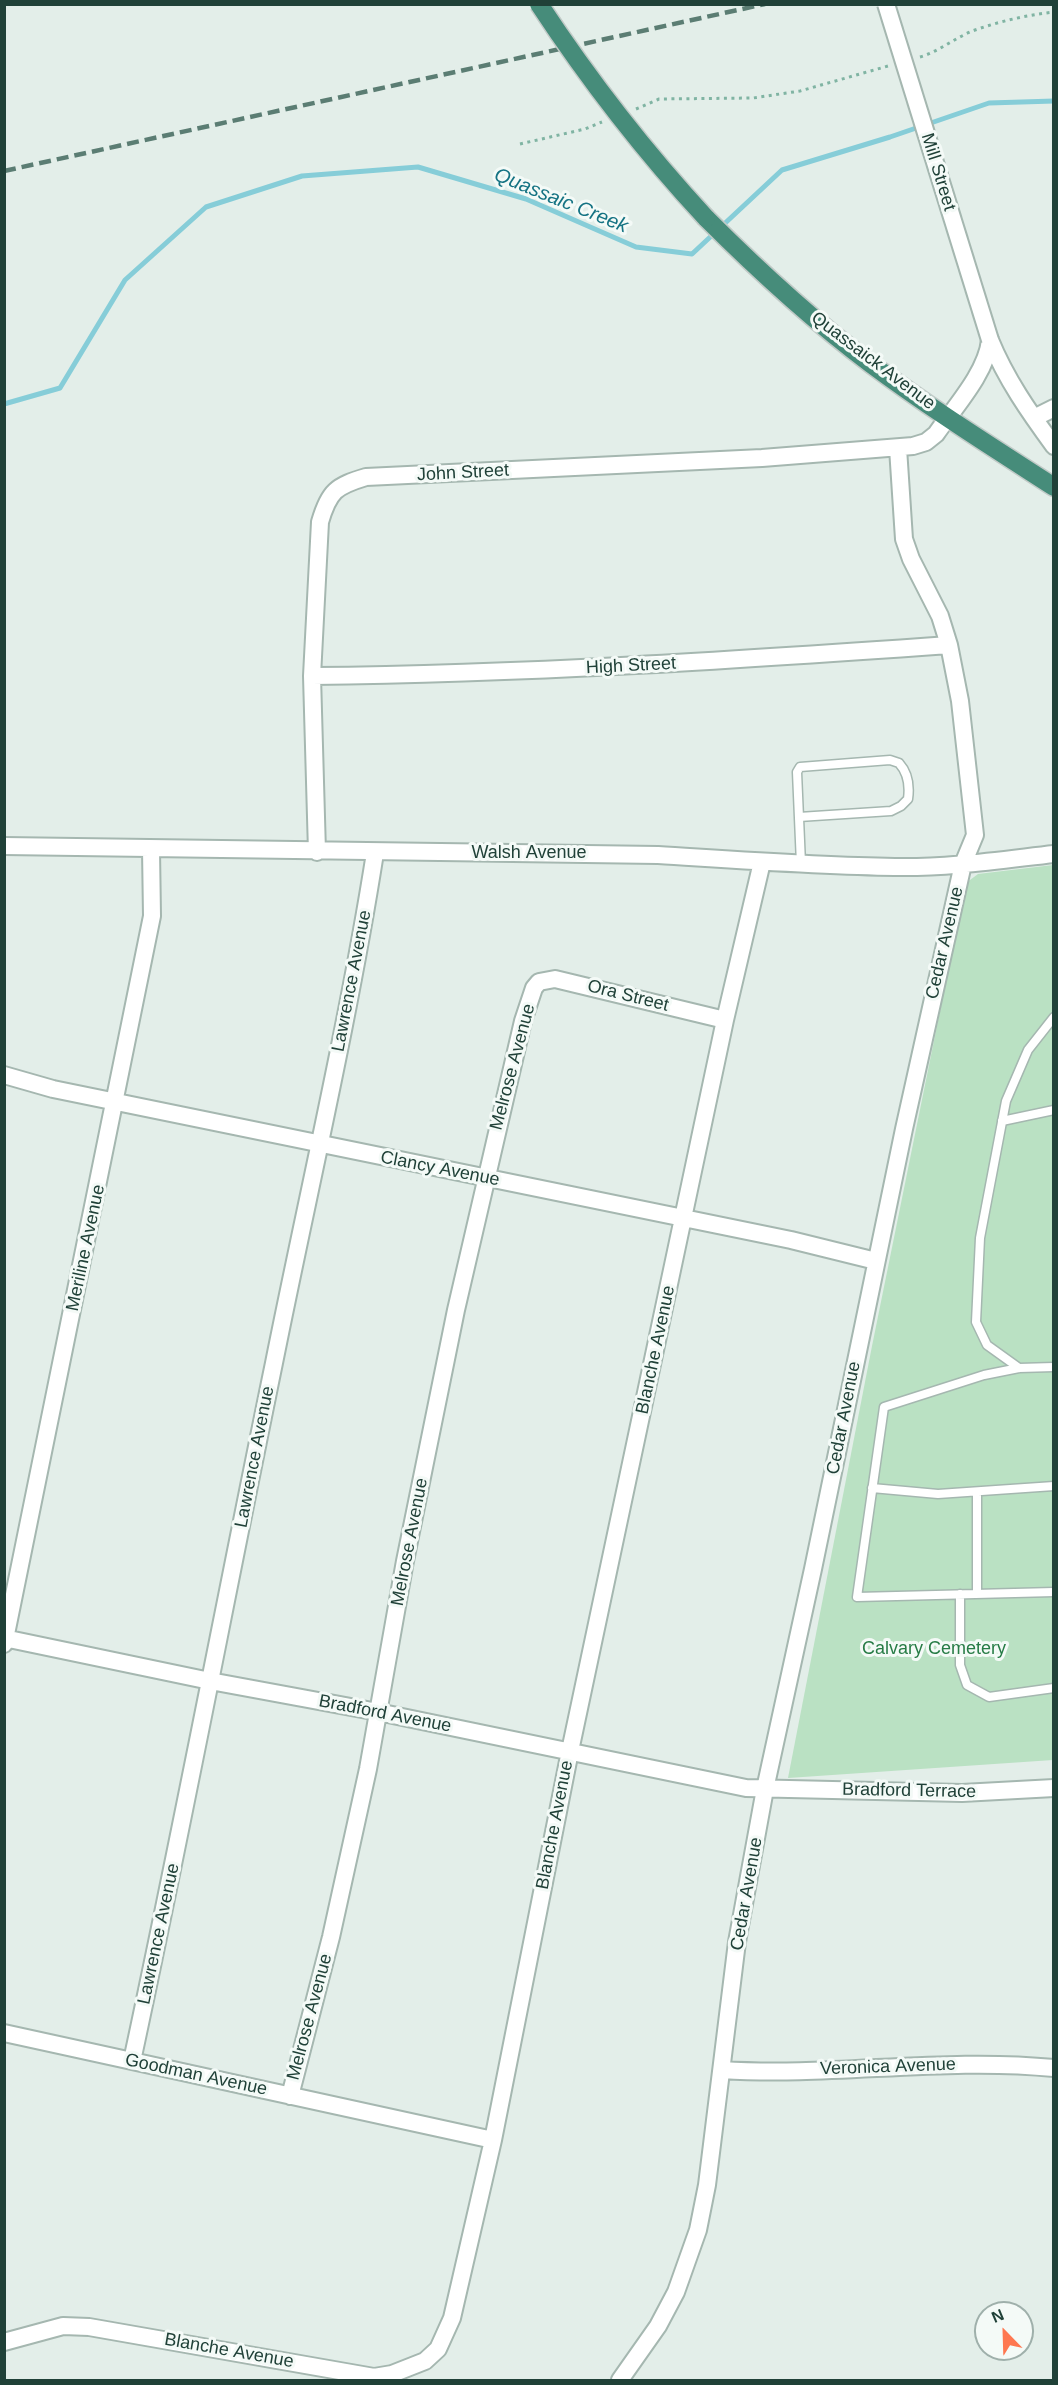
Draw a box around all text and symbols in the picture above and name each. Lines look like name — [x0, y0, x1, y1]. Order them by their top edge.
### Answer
street label: Mill Street — [916, 131, 960, 213]
water label: Quassaic Creek — [491, 163, 631, 239]
street label: Quassaick Avenue — [807, 307, 939, 415]
street label: John Street — [416, 460, 510, 486]
street label: High Street — [585, 653, 677, 679]
street label: Walsh Avenue — [471, 842, 587, 864]
street label: Cedar Avenue — [922, 885, 968, 1001]
street label: Lawrence Avenue — [328, 908, 376, 1054]
street label: Ora Street — [585, 975, 671, 1017]
street label: Melrose Avenue — [486, 1002, 540, 1132]
street label: Clancy Avenue — [379, 1147, 501, 1191]
street label: Meriline Avenue — [62, 1183, 110, 1313]
street label: Blanche Avenue — [632, 1284, 680, 1416]
street label: Cedar Avenue — [822, 1360, 866, 1476]
street label: Lawrence Avenue — [231, 1384, 279, 1530]
street label: Melrose Avenue — [387, 1476, 433, 1608]
park label: Calvary Cemetery — [862, 1638, 1006, 1660]
street label: Bradford Avenue — [317, 1691, 453, 1737]
street label: Blanche Avenue — [532, 1759, 578, 1891]
street label: Bradford Terrace — [842, 1779, 976, 1803]
street label: Cedar Avenue — [726, 1836, 768, 1952]
street label: Lawrence Avenue — [133, 1861, 185, 2007]
street label: Melrose Avenue — [283, 1952, 337, 2082]
street label: Goodman Avenue — [123, 2049, 269, 2101]
street label: Veronica Avenue — [820, 2054, 956, 2080]
north arrow — [974, 2301, 1034, 2361]
text: N — [989, 2306, 1006, 2326]
street label: Blanche Avenue — [163, 2329, 295, 2373]

